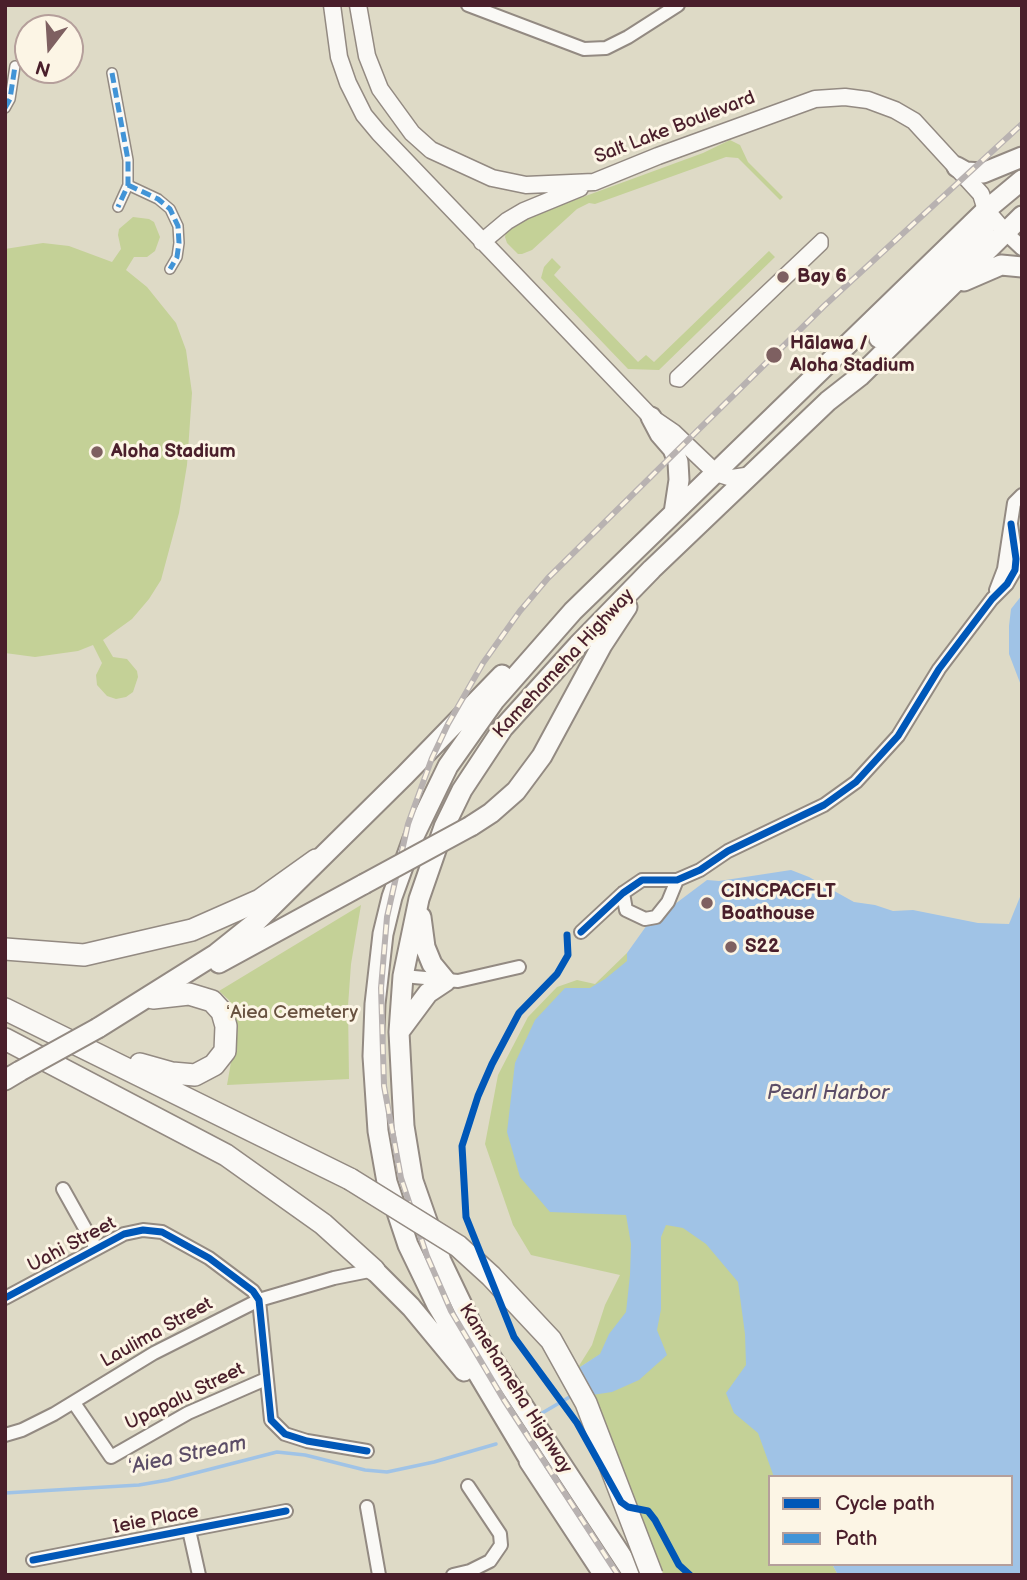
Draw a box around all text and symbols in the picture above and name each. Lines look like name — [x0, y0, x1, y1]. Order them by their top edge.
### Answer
north arrow — [14, 14, 84, 84]
text: N — [33, 55, 53, 81]
street label: Salt Lake Boulevard — [591, 87, 759, 169]
place label: Bay 6 — [797, 266, 847, 288]
marker: Bay 6 — [775, 269, 791, 285]
place label: Hālawa / Aloha Stadium — [790, 333, 915, 377]
marker: Hālawa / Aloha Stadium — [764, 345, 784, 365]
place label: Aloha Stadium — [111, 441, 236, 463]
marker: Aloha Stadium — [89, 444, 105, 460]
street label: Kamehameha Highway — [489, 585, 639, 743]
place label: CINCPACFLT Boathouse — [721, 881, 836, 925]
marker: CINCPACFLT Boathouse — [699, 895, 715, 911]
place label: S22 — [745, 936, 779, 958]
marker: S22 — [723, 939, 739, 955]
park label: ʻAiea Cemetery — [226, 1002, 358, 1024]
water label: Pearl Harbor — [767, 1081, 889, 1107]
street label: Uahi Street — [24, 1212, 120, 1278]
street label: Laulima Street — [97, 1293, 217, 1373]
street label: Kamehameha Highway — [453, 1300, 577, 1478]
street label: Upapalu Street — [122, 1358, 248, 1436]
water label: ʻAiea Stream — [125, 1431, 249, 1481]
legend — [768, 1475, 1013, 1566]
text: Cycle path — [835, 1491, 935, 1516]
street label: Ieie Place — [112, 1501, 200, 1539]
text: Path — [835, 1526, 877, 1551]

